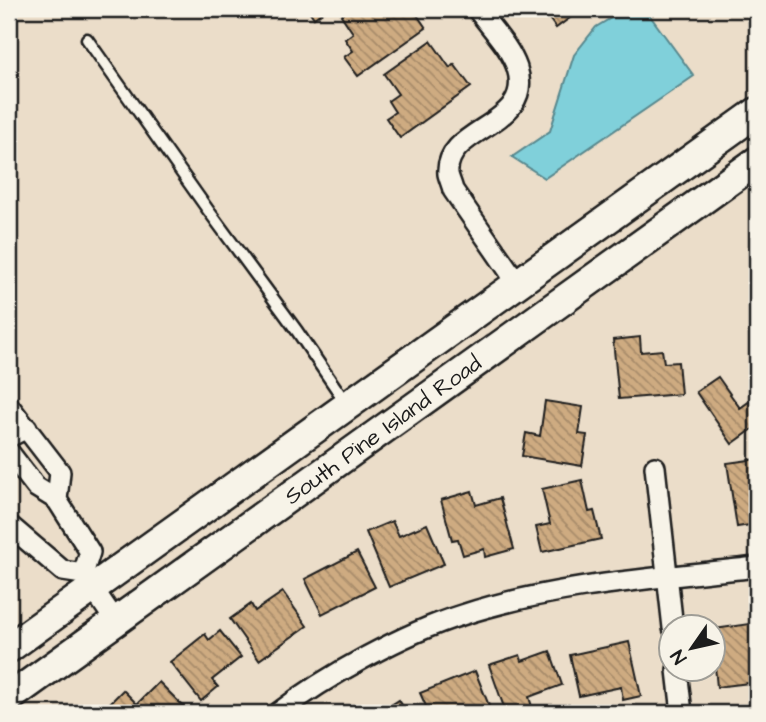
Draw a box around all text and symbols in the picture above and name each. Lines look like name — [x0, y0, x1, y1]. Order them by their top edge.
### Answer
street label: South Pine Island Road — [278, 348, 488, 512]
north arrow — [658, 614, 728, 684]
text: N — [665, 644, 694, 669]

